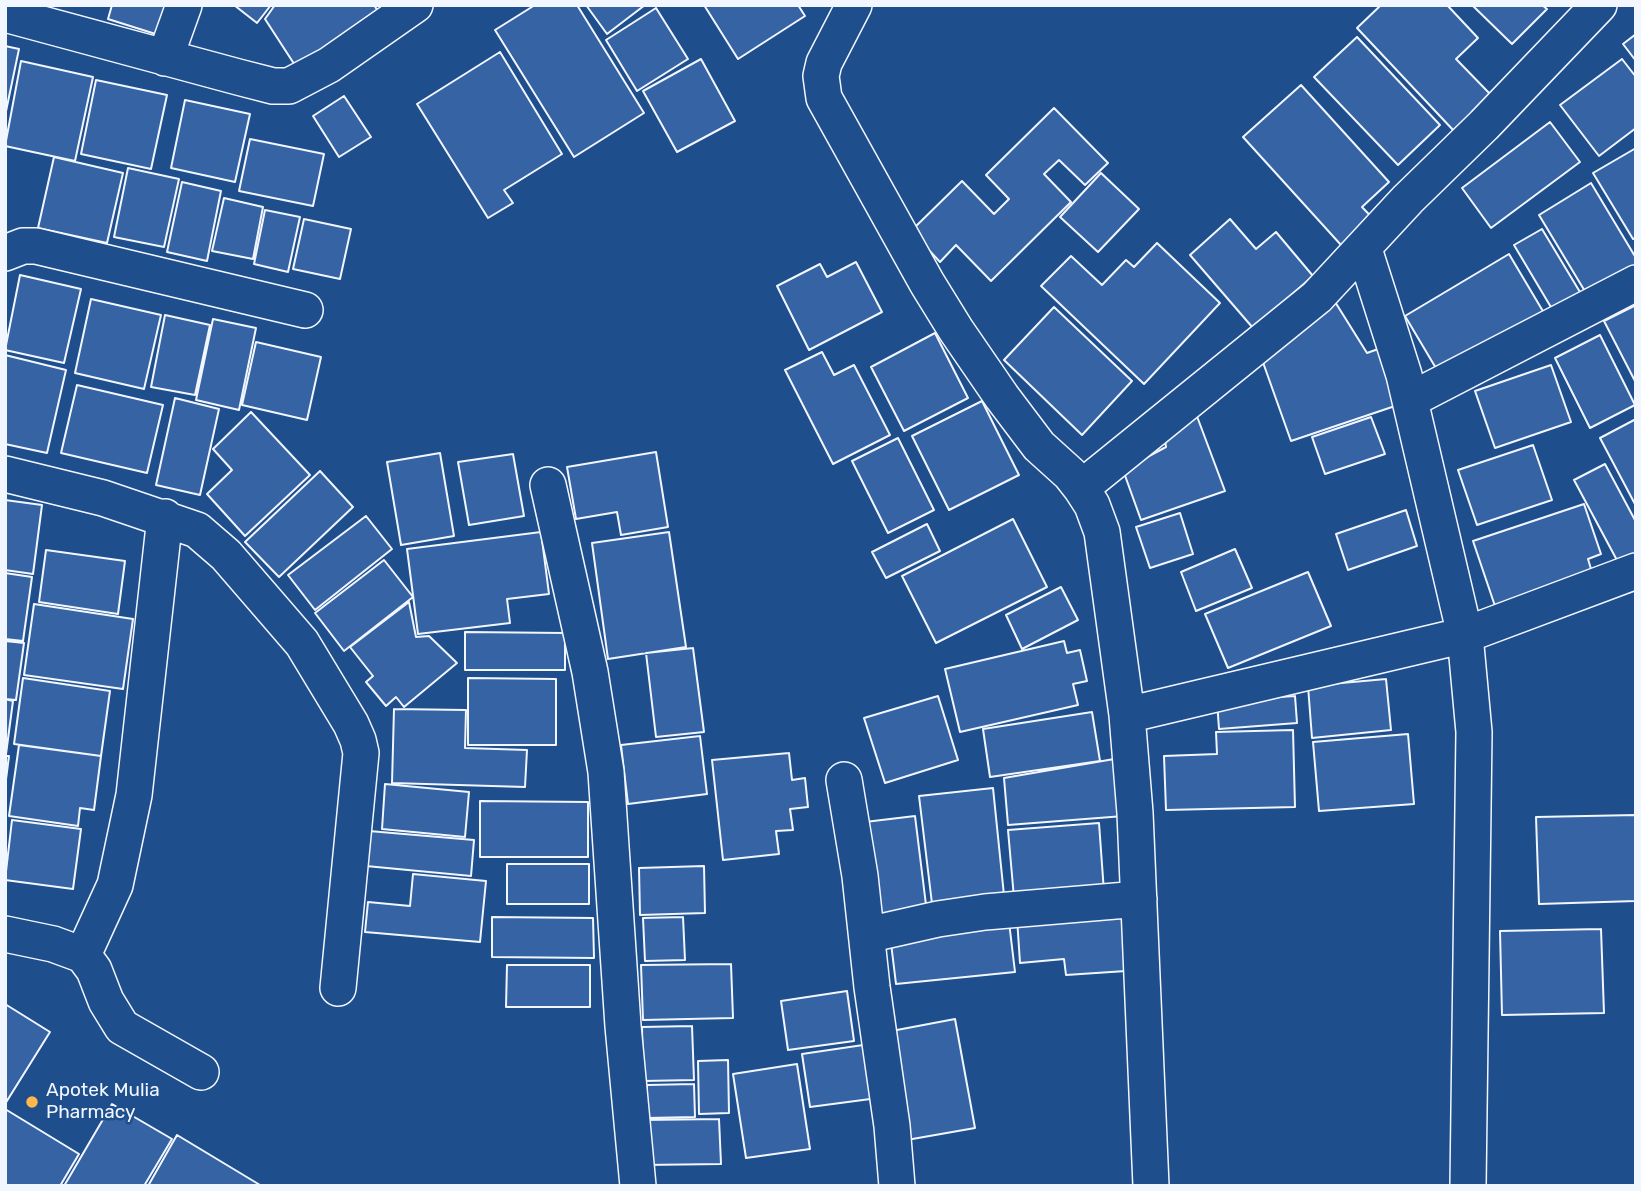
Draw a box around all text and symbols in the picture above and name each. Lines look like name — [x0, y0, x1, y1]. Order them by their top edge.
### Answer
place label: Apotek Mulia Pharmacy — [46, 1080, 160, 1124]
marker: Apotek Mulia Pharmacy — [24, 1094, 40, 1110]

